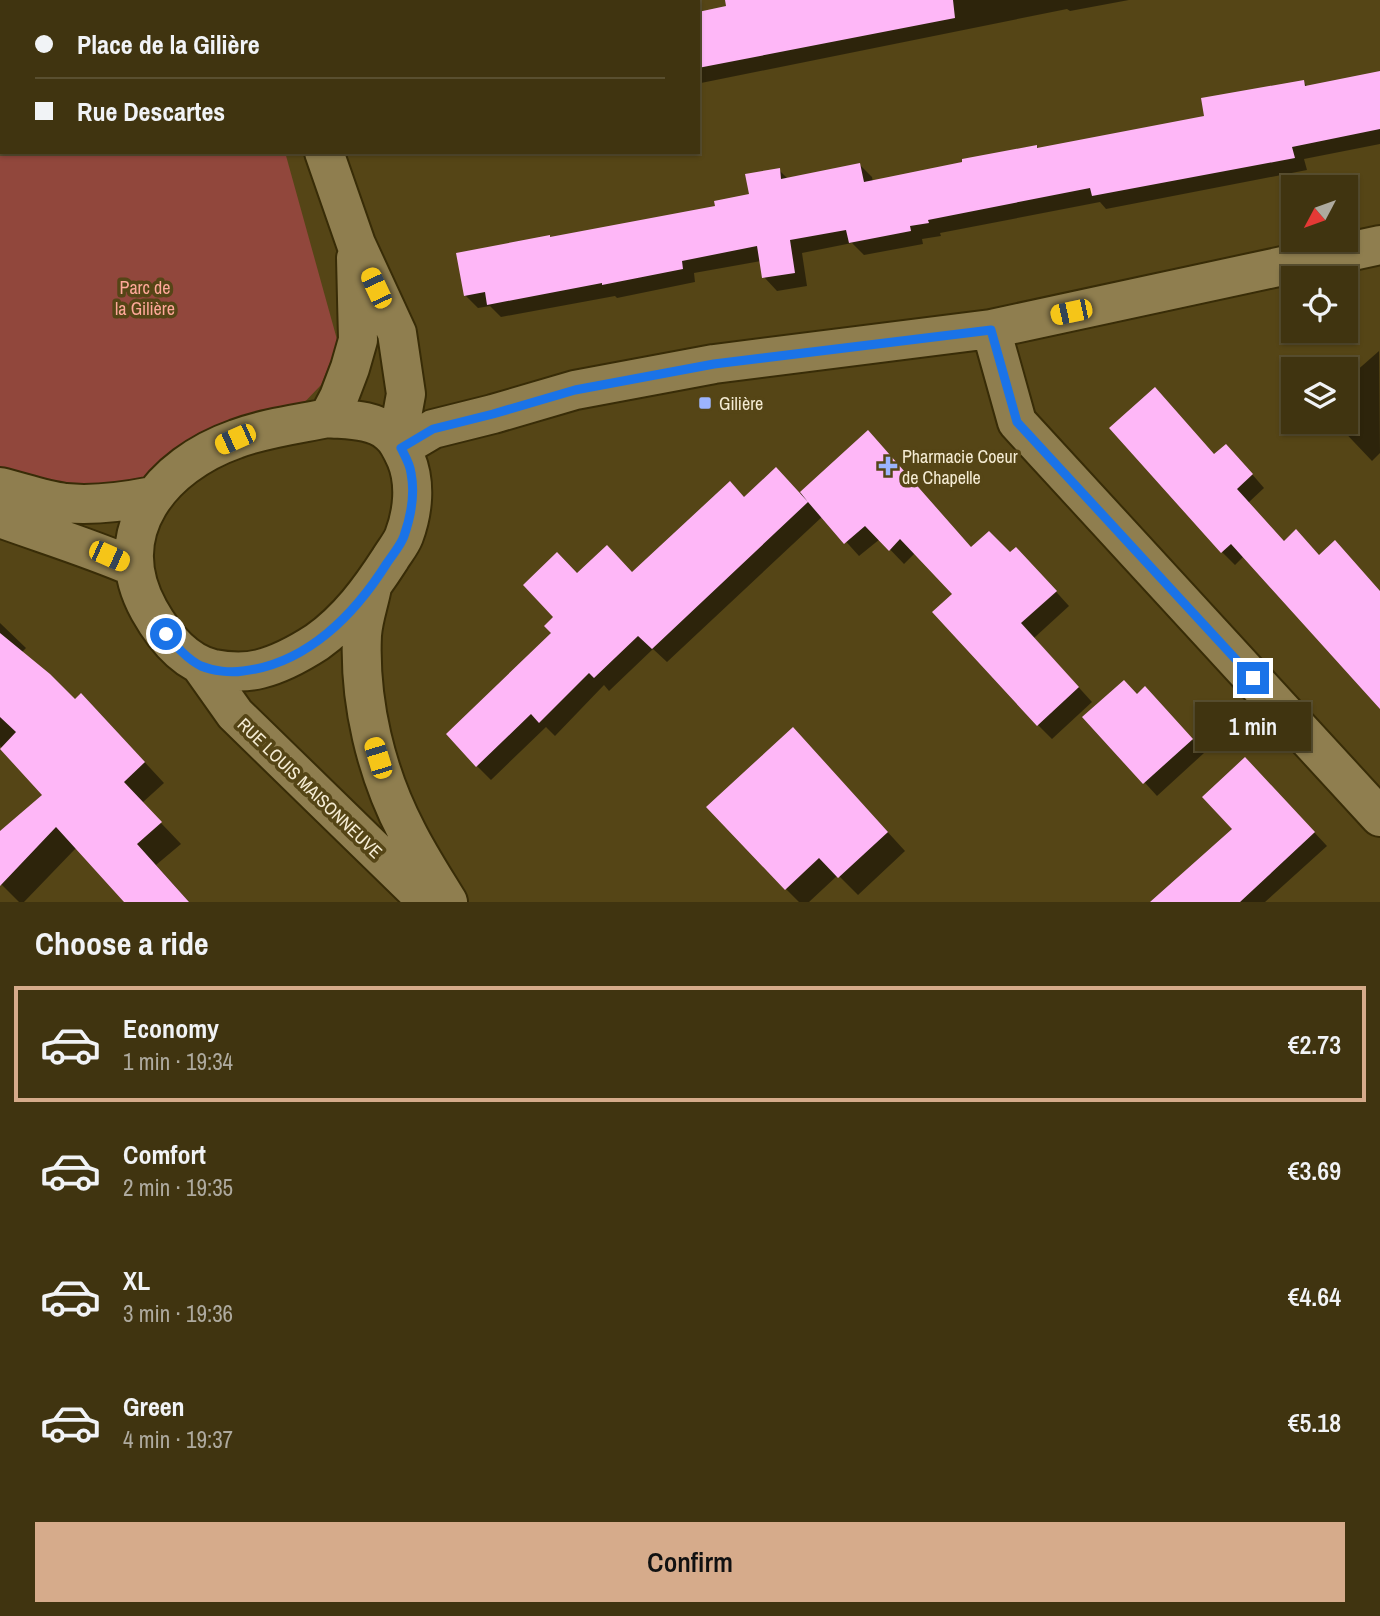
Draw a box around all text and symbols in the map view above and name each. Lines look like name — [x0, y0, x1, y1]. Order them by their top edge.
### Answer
text: Place de la Gilière — [77, 27, 260, 62]
text: Rue Descartes — [77, 94, 225, 129]
north arrow — [1281, 175, 1358, 252]
map controls — [1281, 175, 1358, 434]
car — [358, 265, 395, 311]
button: locate — [1281, 266, 1358, 343]
park label: Parc de la Gilière — [115, 275, 175, 321]
car — [1049, 297, 1094, 327]
button: layers — [1281, 357, 1358, 434]
place label: Gilière — [719, 391, 763, 416]
marker: Gilière — [697, 395, 713, 411]
car — [212, 421, 259, 457]
place label: Pharmacie Coeur de Chapelle — [902, 444, 1018, 490]
marker: Pharmacie Coeur de Chapelle — [880, 458, 896, 474]
car — [86, 538, 133, 574]
route start — [150, 618, 182, 650]
route end — [1237, 662, 1269, 694]
callout: 1 min — [1195, 702, 1311, 752]
text: 1 min — [1229, 711, 1277, 742]
street label: RUE LOUIS MAISONNEUVE — [232, 712, 388, 864]
car — [362, 735, 395, 781]
text: Choose a ride — [35, 922, 209, 965]
text: Economy — [123, 1011, 219, 1046]
icon: car — [39, 1013, 102, 1076]
text: €2.73 — [1288, 1027, 1341, 1062]
text: 1 min · 19:34 — [123, 1046, 233, 1077]
text: Comfort — [123, 1137, 206, 1172]
icon: car — [39, 1139, 102, 1202]
text: €3.69 — [1288, 1153, 1341, 1188]
text: 2 min · 19:35 — [123, 1172, 233, 1203]
text: XL — [123, 1263, 150, 1298]
icon: car — [39, 1265, 102, 1328]
text: €4.64 — [1288, 1279, 1341, 1314]
text: 3 min · 19:36 — [123, 1298, 233, 1329]
text: Green — [123, 1389, 185, 1424]
icon: car — [39, 1391, 102, 1454]
text: €5.18 — [1288, 1405, 1341, 1440]
text: 4 min · 19:37 — [123, 1424, 233, 1455]
button: Confirm — [35, 1522, 1345, 1602]

